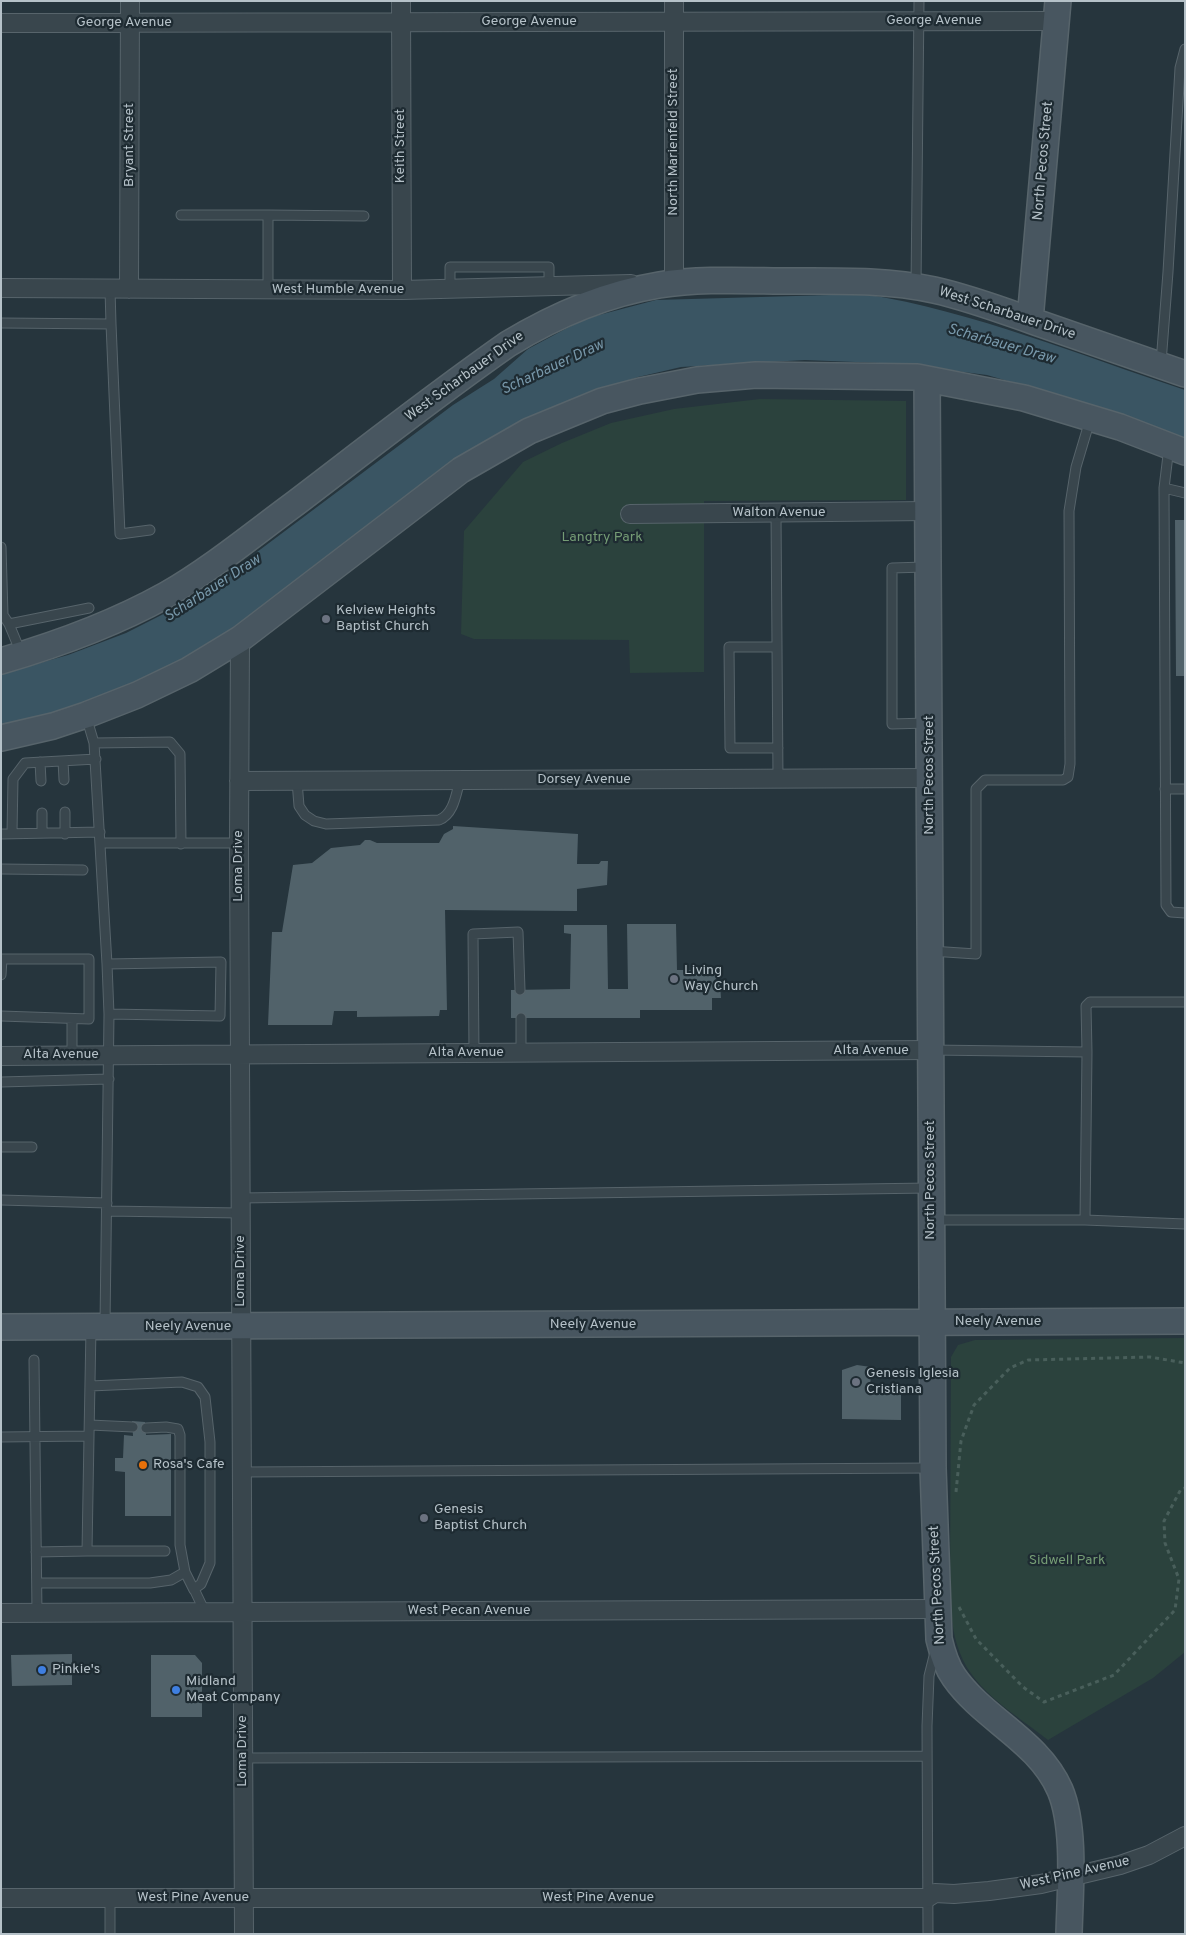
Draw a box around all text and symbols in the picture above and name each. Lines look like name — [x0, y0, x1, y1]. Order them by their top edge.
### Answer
street label: George Avenue — [886, 13, 982, 29]
street label: George Avenue — [481, 14, 577, 30]
street label: George Avenue — [76, 15, 172, 31]
street label: North Marienfeld Street — [666, 68, 682, 216]
street label: North Pecos Street — [1030, 101, 1058, 221]
street label: Bryant Street — [122, 103, 138, 187]
street label: Keith Street — [393, 109, 409, 183]
street label: West Humble Avenue — [272, 282, 404, 298]
street label: West Scharbauer Drive — [937, 284, 1077, 344]
water label: Scharbauer Draw — [945, 321, 1057, 369]
street label: West Scharbauer Drive — [402, 328, 528, 426]
water label: Scharbauer Draw — [499, 336, 607, 400]
street label: Walton Avenue — [732, 505, 826, 521]
park label: Langtry Park — [561, 530, 643, 546]
water label: Scharbauer Draw — [161, 551, 265, 627]
place label: Kelview Heights Baptist Church — [336, 603, 436, 636]
marker: Kelview Heights Baptist Church — [320, 613, 332, 625]
street label: North Pecos Street — [922, 715, 938, 835]
street label: Dorsey Avenue — [537, 772, 631, 788]
street label: Loma Drive — [231, 830, 247, 902]
place label: Living Way Church — [684, 963, 758, 996]
marker: Living Way Church — [668, 973, 680, 985]
street label: Alta Avenue — [833, 1043, 909, 1059]
street label: Alta Avenue — [428, 1045, 504, 1061]
street label: Alta Avenue — [23, 1047, 99, 1063]
street label: North Pecos Street — [923, 1120, 939, 1240]
street label: Loma Drive — [233, 1235, 249, 1307]
street label: Neely Avenue — [955, 1314, 1041, 1330]
street label: Neely Avenue — [550, 1317, 636, 1333]
street label: Neely Avenue — [145, 1319, 231, 1335]
place label: Genesis Iglesia Cristiana — [866, 1366, 959, 1398]
marker: Genesis Iglesia Cristiana — [850, 1376, 862, 1388]
place label: Rosa's Cafe — [153, 1457, 225, 1473]
marker: Rosa's Cafe — [137, 1459, 149, 1471]
place label: Genesis Baptist Church — [434, 1502, 527, 1534]
marker: Genesis Baptist Church — [418, 1512, 430, 1524]
street label: North Pecos Street — [926, 1525, 950, 1645]
park label: Sidwell Park — [1029, 1553, 1105, 1569]
street label: West Pecan Avenue — [408, 1603, 530, 1619]
place label: Pinkie's — [52, 1662, 100, 1678]
marker: Pinkie's — [36, 1664, 48, 1676]
place label: Midland Meat Company — [186, 1674, 280, 1706]
marker: Midland Meat Company — [170, 1684, 182, 1696]
street label: Loma Drive — [235, 1715, 251, 1787]
street label: West Pine Avenue — [1019, 1853, 1131, 1895]
street label: West Pine Avenue — [137, 1890, 249, 1906]
street label: West Pine Avenue — [542, 1890, 654, 1906]

